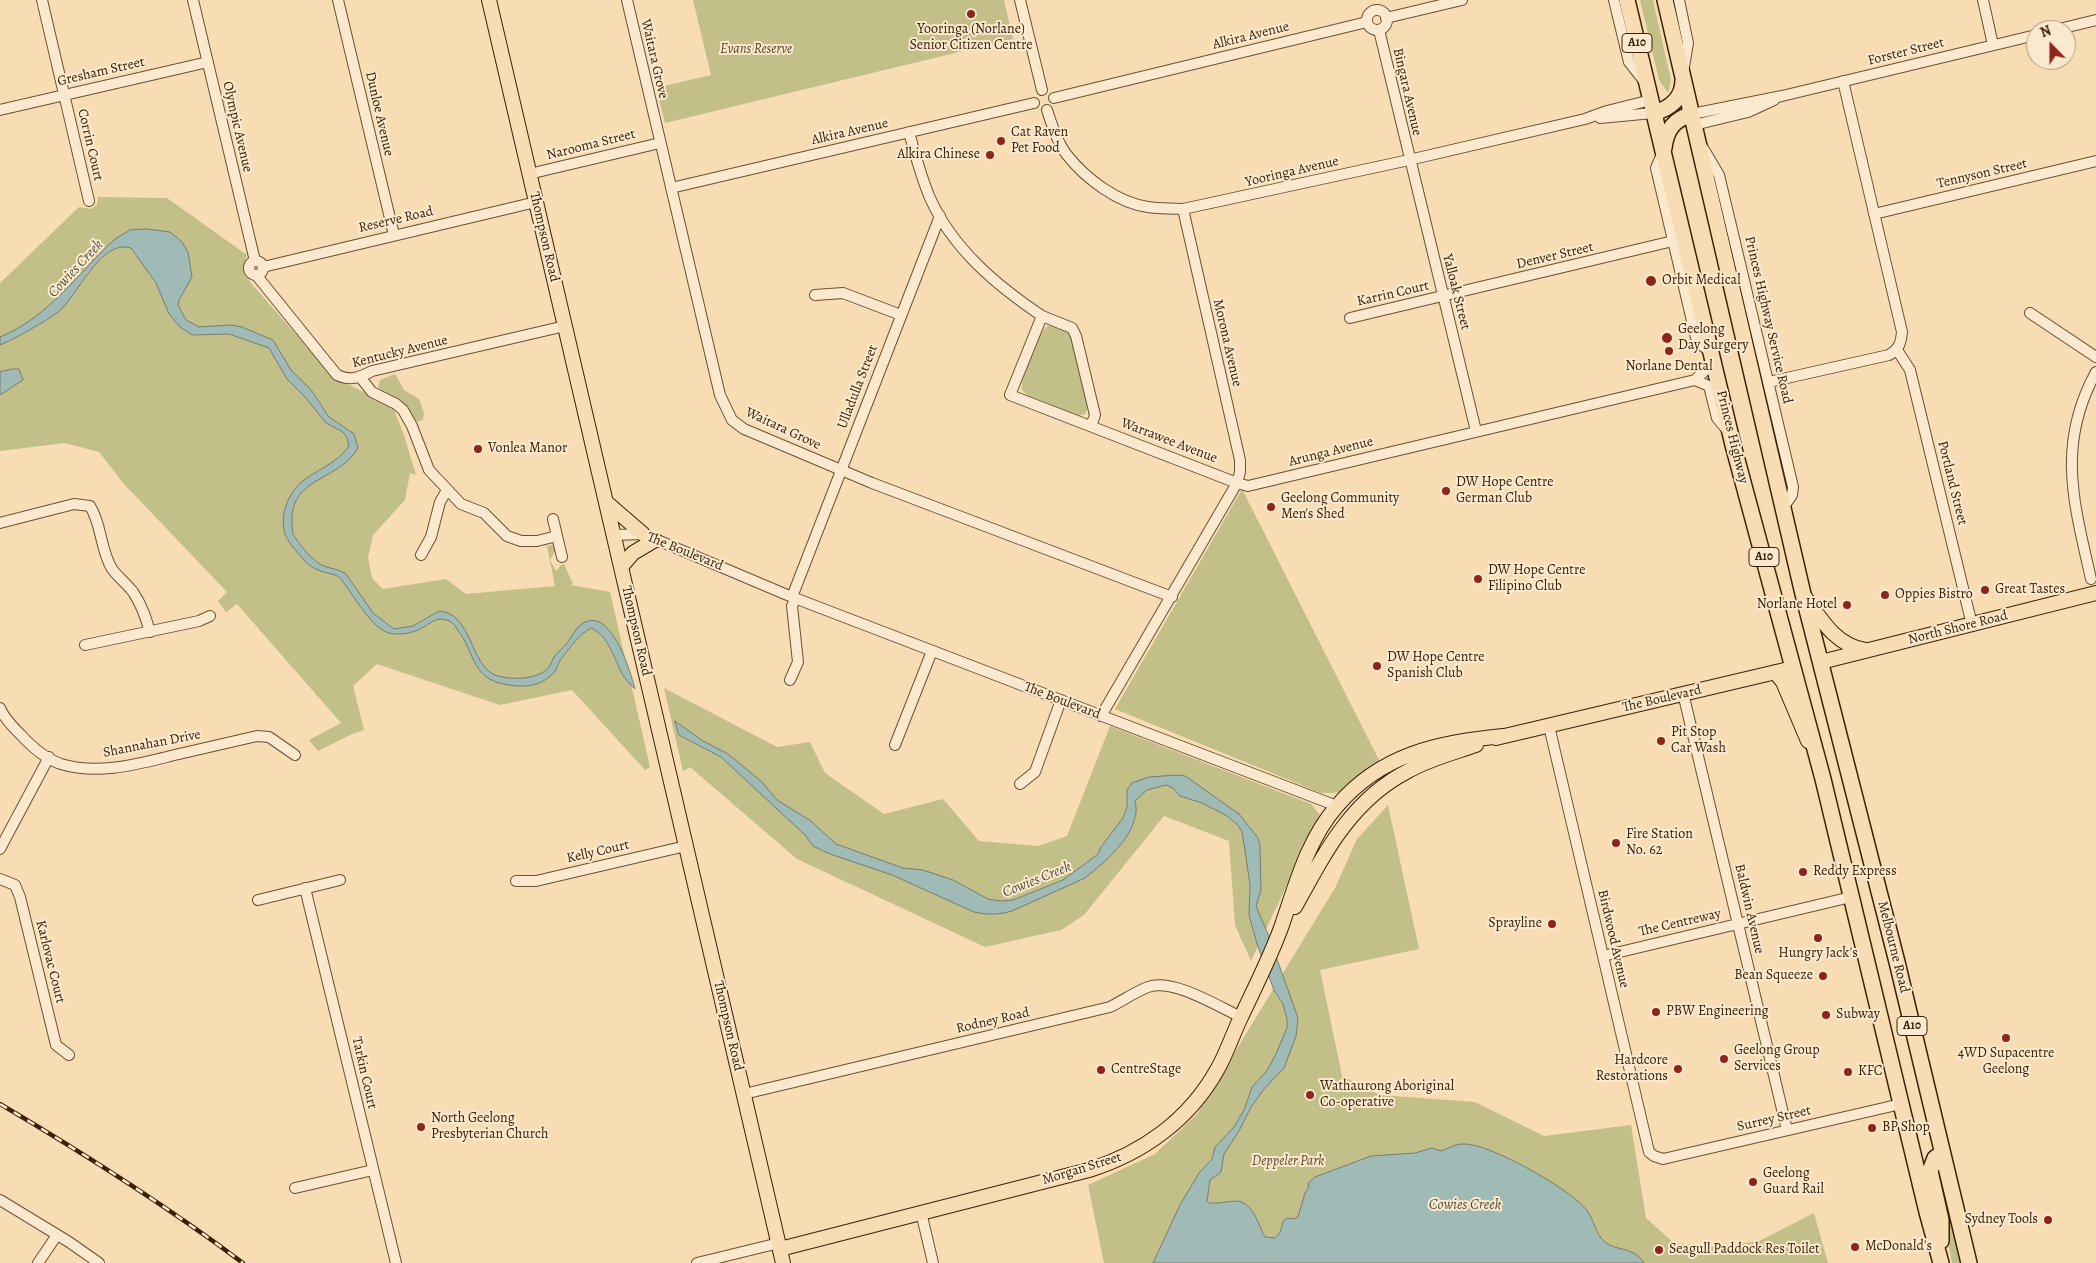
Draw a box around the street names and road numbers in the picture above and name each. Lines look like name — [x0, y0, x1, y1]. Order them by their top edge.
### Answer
street label: Waitara Grove — [637, 17, 671, 101]
street label: Alkira Avenue — [1211, 18, 1291, 54]
road number: A10 — [1622, 34, 1652, 52]
street label: Forster Street — [1866, 34, 1946, 70]
street label: Bingara Avenue — [1389, 47, 1425, 137]
street label: Gresham Street — [56, 54, 146, 90]
street label: Dunloe Avenue — [361, 70, 397, 158]
street label: Olympic Avenue — [218, 80, 256, 174]
street label: Corrin Court — [74, 107, 106, 183]
street label: Alkira Avenue — [810, 115, 890, 149]
street label: Narooma Street — [545, 126, 637, 164]
street label: Yooringa Avenue — [1243, 153, 1341, 191]
street label: Tennyson Street — [1935, 155, 2029, 193]
street label: Thompson Road — [525, 190, 563, 284]
street label: Reserve Road — [357, 203, 435, 237]
street label: Princes Highway Service Road — [1741, 235, 1795, 405]
street label: Denver Street — [1515, 239, 1595, 273]
street label: Yalloak Street — [1438, 252, 1474, 332]
street label: Karrin Court — [1355, 278, 1431, 310]
street label: Morona Avenue — [1209, 298, 1245, 388]
street label: Kentucky Avenue — [350, 332, 450, 372]
street label: Ulladulla Street — [834, 343, 882, 431]
street label: Princes Highway — [1712, 389, 1752, 485]
street label: Waitara Grove — [743, 404, 823, 454]
street label: Warrawee Avenue — [1118, 415, 1220, 467]
street label: Arunga Avenue — [1287, 433, 1375, 471]
street label: Portland Street — [1933, 439, 1971, 527]
street label: The Boulevard — [644, 529, 726, 575]
road number: A10 — [1749, 548, 1779, 566]
street label: Thompson Road — [617, 584, 655, 678]
street label: North Shore Road — [1906, 607, 2010, 649]
street label: The Boulevard — [1021, 679, 1103, 723]
street label: The Boulevard — [1621, 682, 1703, 716]
street label: Shannahan Drive — [102, 726, 202, 762]
street label: Kelly Court — [565, 837, 631, 867]
street label: Baldwin Avenue — [1730, 862, 1768, 956]
street label: Birdwood Avenue — [1594, 888, 1632, 990]
street label: Melbourne Road — [1873, 899, 1913, 995]
street label: The Centreway — [1637, 905, 1723, 941]
street label: Karlovac Court — [32, 919, 68, 1005]
street label: Thompson Road — [709, 979, 747, 1073]
street label: Rodney Road — [955, 1004, 1031, 1038]
road number: A10 — [1897, 1016, 1927, 1036]
street label: Tarkin Court — [348, 1035, 380, 1111]
street label: Surrey Street — [1735, 1102, 1813, 1136]
street label: Morgan Street — [1040, 1149, 1124, 1189]

